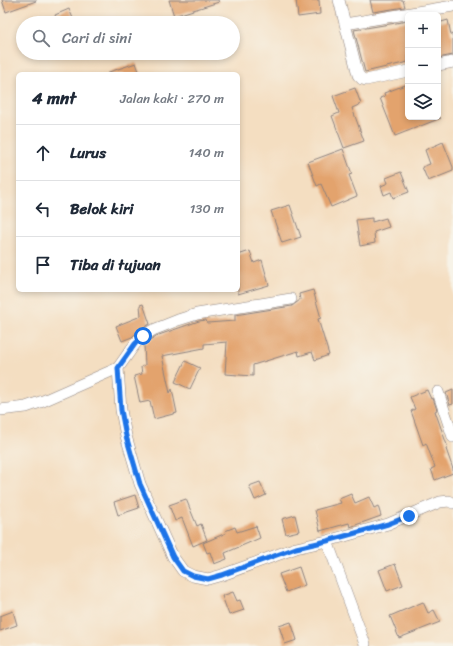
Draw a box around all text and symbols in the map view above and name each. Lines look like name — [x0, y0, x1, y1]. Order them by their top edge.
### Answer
map controls — [405, 12, 441, 120]
button: + — [405, 12, 441, 48]
search box — [16, 16, 240, 60]
text: Cari di sini — [62, 25, 132, 51]
icon: search — [30, 27, 52, 49]
button: − — [405, 48, 441, 84]
text: 4 mnt — [32, 83, 76, 113]
button: layers — [405, 84, 441, 120]
text: Jalan kaki · 270 m — [120, 87, 224, 110]
text: Lurus — [70, 140, 106, 166]
text: 140 m — [189, 141, 224, 164]
icon: ahead — [32, 142, 54, 164]
text: Belok kiri — [70, 196, 133, 222]
text: 130 m — [190, 197, 224, 220]
icon: left — [32, 198, 54, 220]
text: Tiba di tujuan — [70, 252, 161, 278]
icon: arrive — [32, 254, 54, 276]
route start — [134, 327, 152, 345]
route end — [400, 507, 418, 525]

